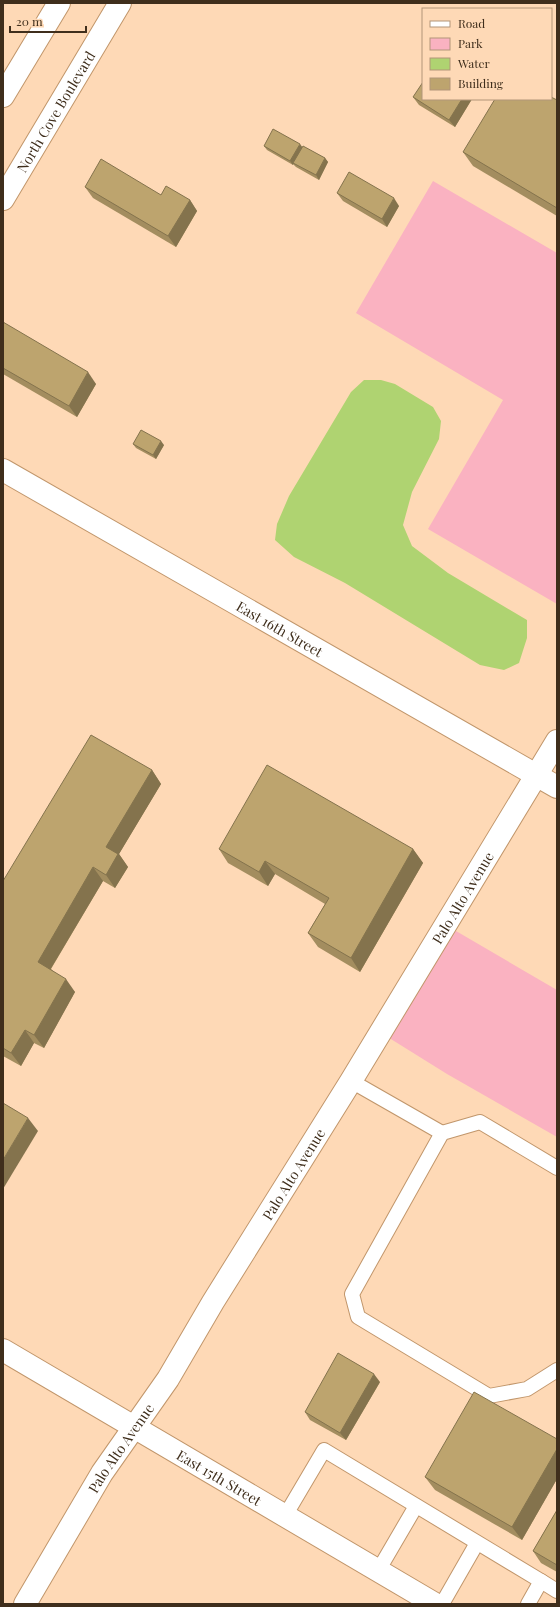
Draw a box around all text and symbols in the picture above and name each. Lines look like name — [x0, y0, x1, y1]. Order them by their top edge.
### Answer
scale bar — [10, 8, 86, 34]
legend — [422, 8, 552, 100]
text: 20 m — [16, 13, 43, 29]
text: Road — [458, 15, 485, 31]
text: Park — [458, 35, 483, 51]
street label: North Cove Boulevard — [12, 47, 99, 176]
text: Water — [457, 55, 491, 71]
text: Building — [458, 75, 504, 91]
street label: East 16th Street — [233, 596, 327, 661]
street label: Palo Alto Avenue — [427, 848, 497, 947]
street label: Palo Alto Avenue — [257, 1125, 329, 1223]
street label: Palo Alto Avenue — [83, 1399, 158, 1496]
street label: East 15th Street — [174, 1445, 266, 1510]

